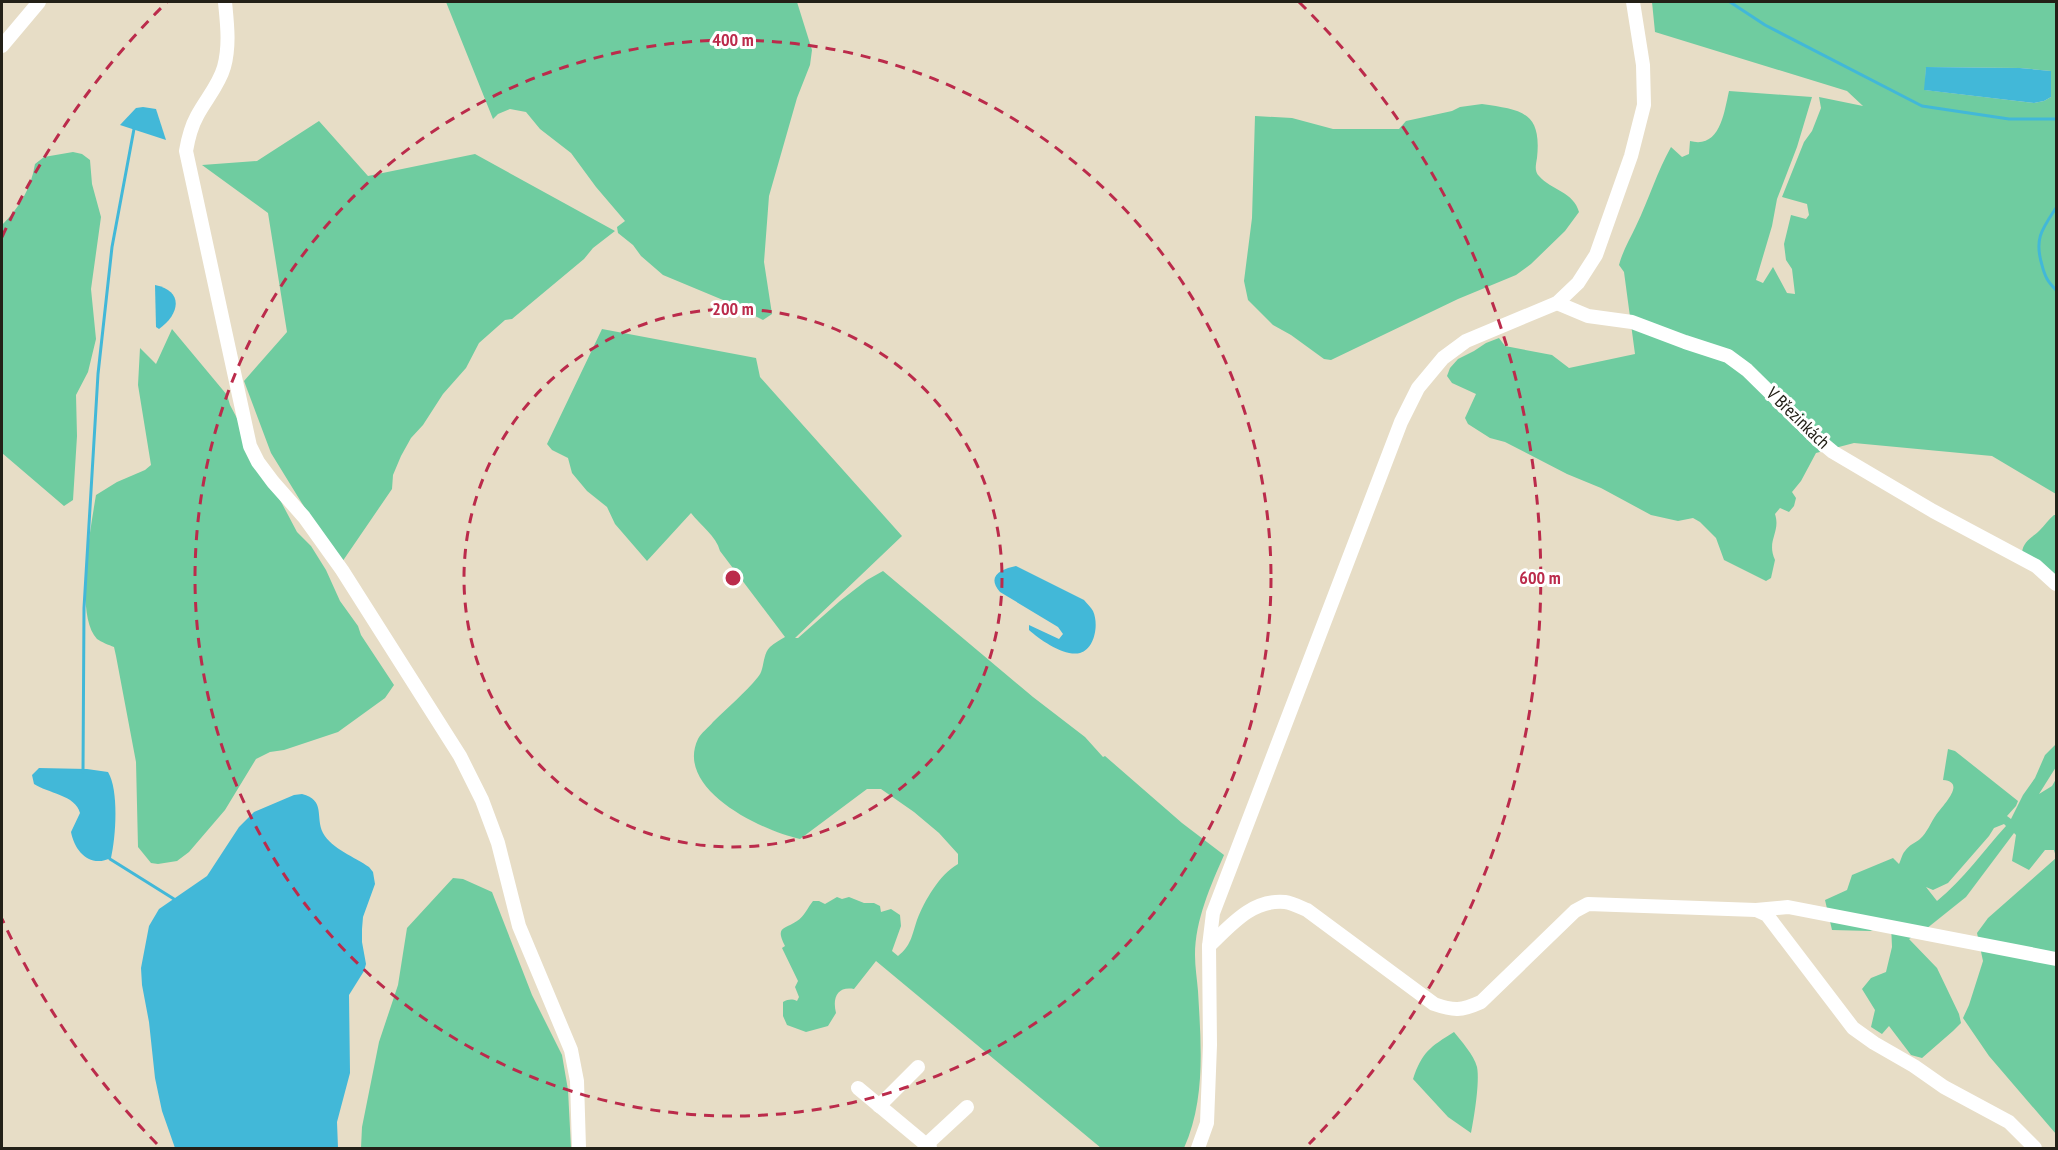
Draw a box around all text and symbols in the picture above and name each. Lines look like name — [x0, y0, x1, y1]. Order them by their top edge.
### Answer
text: 400 m — [712, 28, 754, 51]
text: 200 m — [712, 297, 754, 320]
street label: V Březinkách — [1761, 381, 1835, 453]
text: 600 m — [1519, 566, 1561, 589]
centre of rings — [723, 568, 743, 588]

